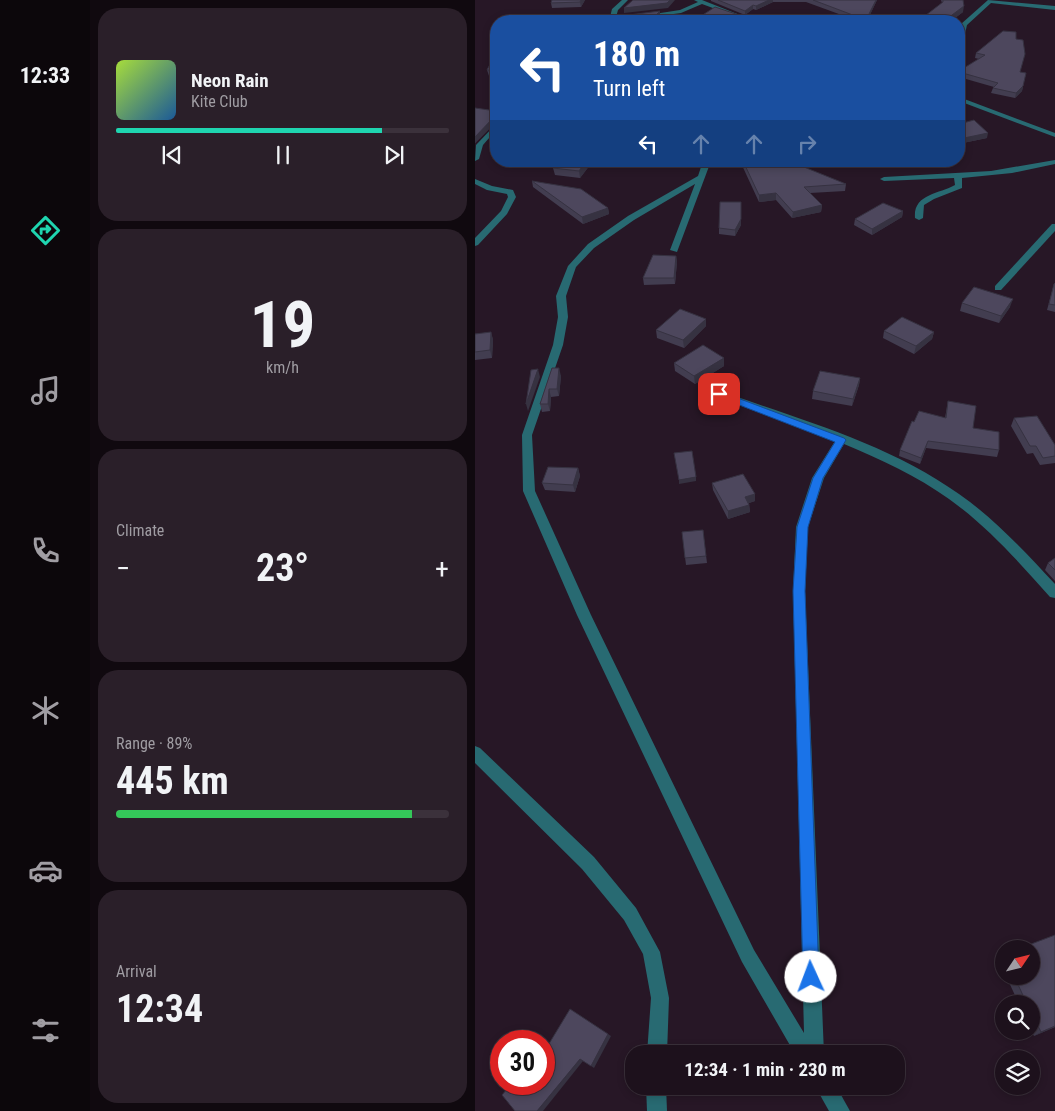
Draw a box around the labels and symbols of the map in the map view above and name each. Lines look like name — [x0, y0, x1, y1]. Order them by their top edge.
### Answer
pin — [698, 373, 740, 415]
north arrow — [995, 940, 1040, 985]
position arrow — [784, 950, 836, 1002]
speed limit sign: 30 — [490, 1030, 555, 1095]

